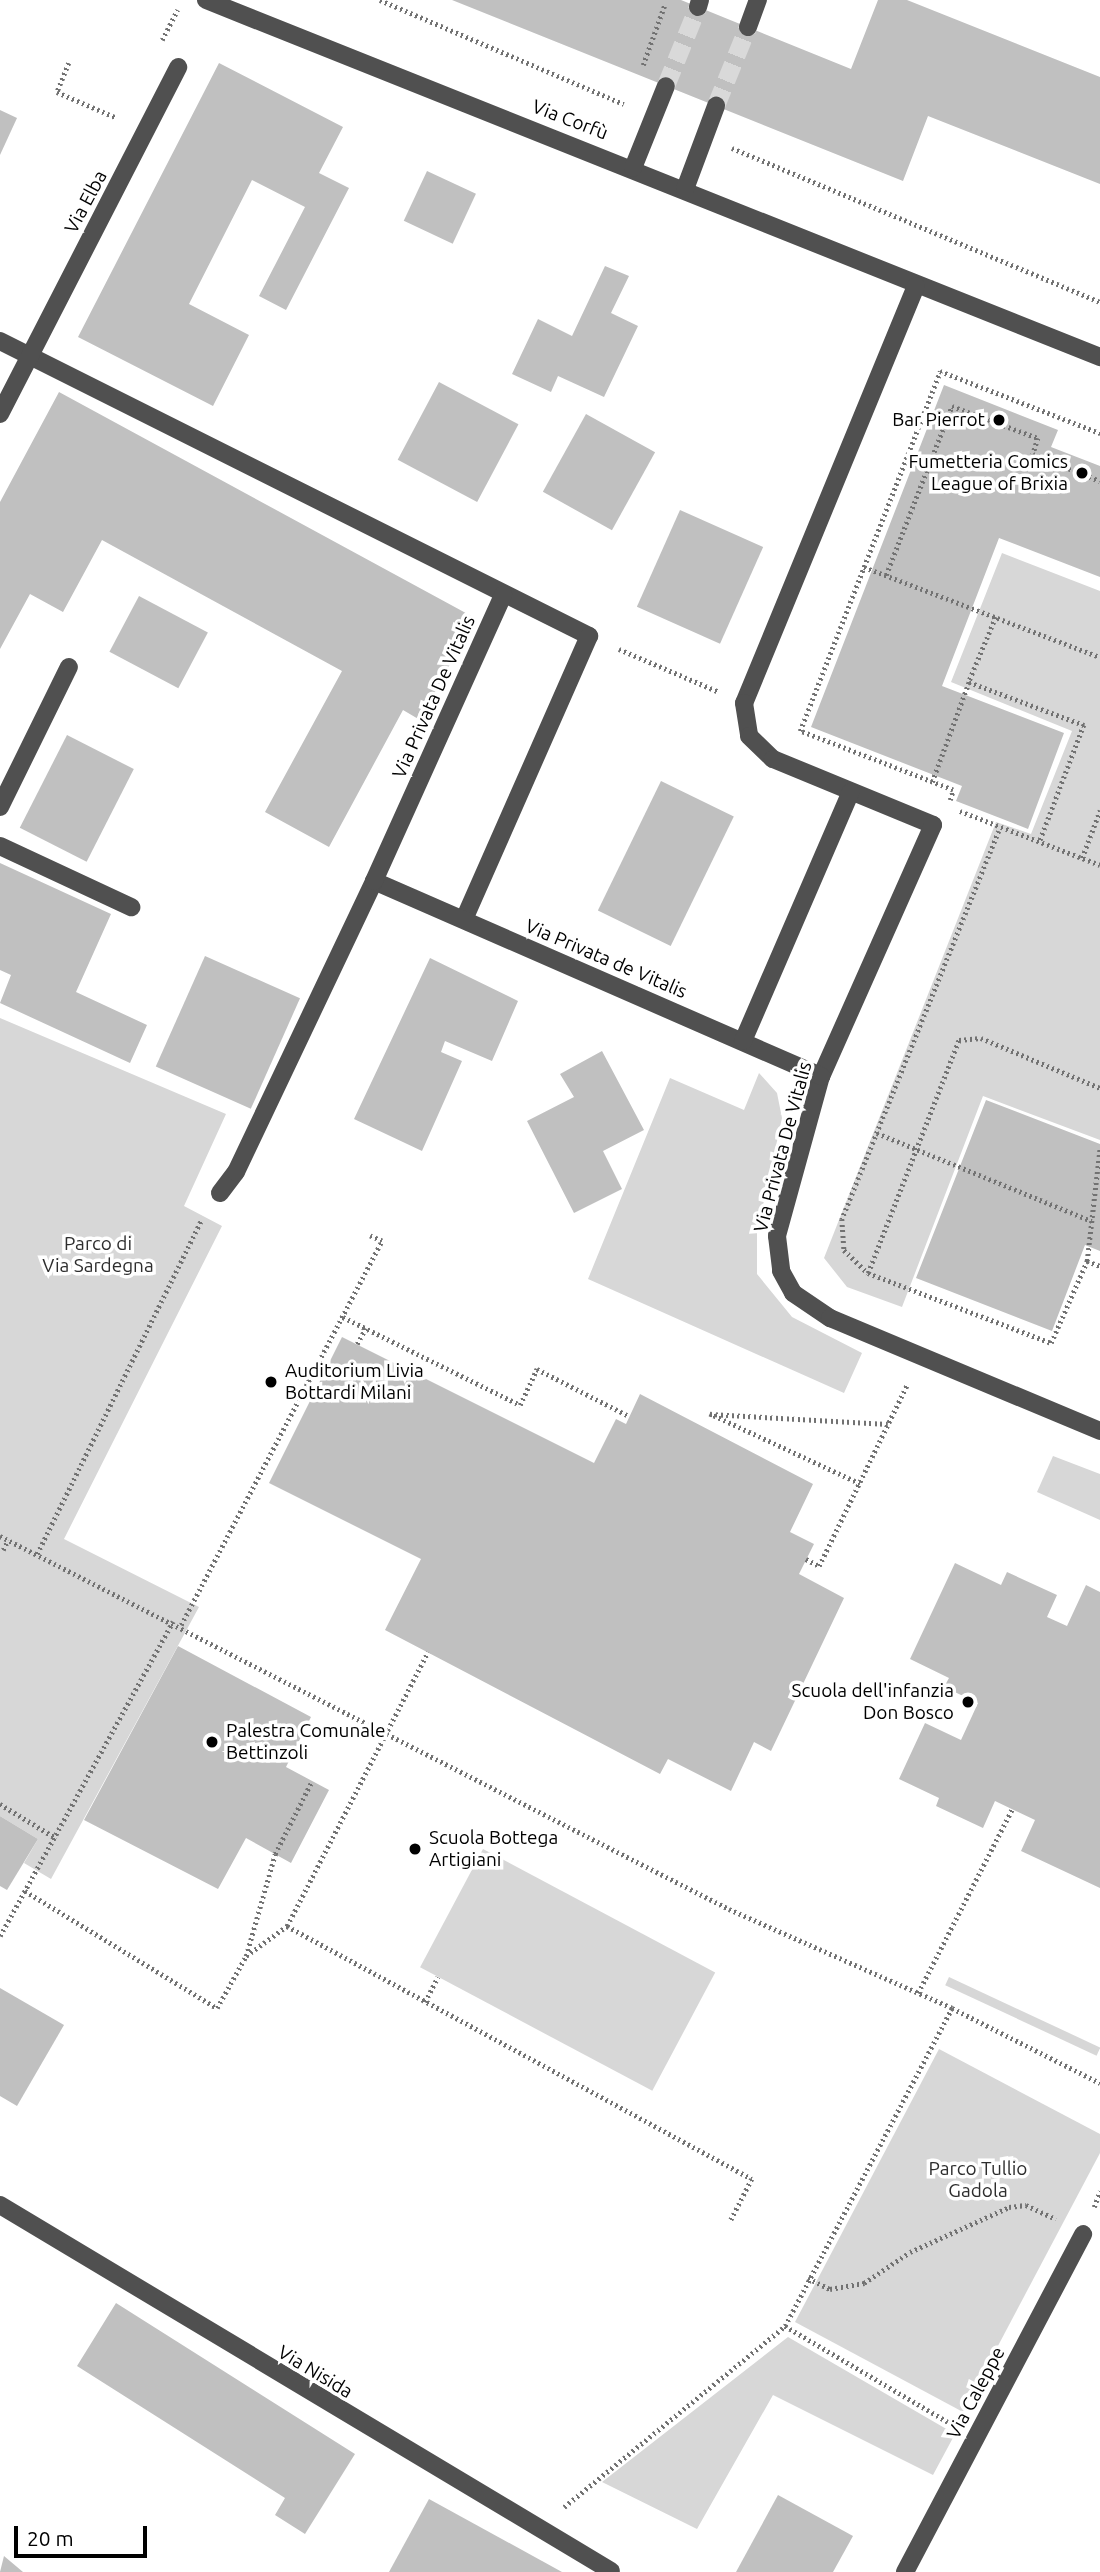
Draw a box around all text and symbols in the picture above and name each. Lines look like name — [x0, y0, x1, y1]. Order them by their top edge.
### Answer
street label: Via Corfù — [529, 95, 611, 145]
street label: Via Elba — [60, 167, 112, 237]
place label: Bar Pierrot — [892, 409, 985, 431]
marker: Bar Pierrot — [991, 412, 1007, 428]
place label: Fumetteria Comics League of Brixia — [908, 451, 1068, 495]
marker: Fumetteria Comics League of Brixia — [1074, 465, 1090, 481]
street label: Via Privata De Vitalis — [388, 612, 480, 782]
street label: Via Privata de Vitalis — [522, 915, 690, 1003]
street label: Via Privata De Vitalis — [749, 1059, 817, 1235]
park label: Parco di Via Sardegna — [42, 1233, 154, 1277]
place label: Auditorium Livia Bottardi Milani — [285, 1360, 424, 1404]
marker: Auditorium Livia Bottardi Milani — [263, 1374, 279, 1390]
place label: Scuola dell'infanzia Don Bosco — [792, 1680, 954, 1724]
marker: Scuola dell'infanzia Don Bosco — [960, 1694, 976, 1710]
place label: Palestra Comunale Bettinzoli — [226, 1720, 386, 1764]
marker: Palestra Comunale Bettinzoli — [204, 1734, 220, 1750]
place label: Scuola Bottega Artigiani — [429, 1827, 558, 1871]
marker: Scuola Bottega Artigiani — [407, 1841, 423, 1857]
park label: Parco Tullio Gadola — [929, 2158, 1027, 2202]
street label: Via Nisida — [273, 2341, 357, 2403]
street label: Via Caleppe — [942, 2343, 1010, 2443]
scale bar — [18, 2512, 150, 2556]
text: 20 m — [27, 2526, 74, 2550]

